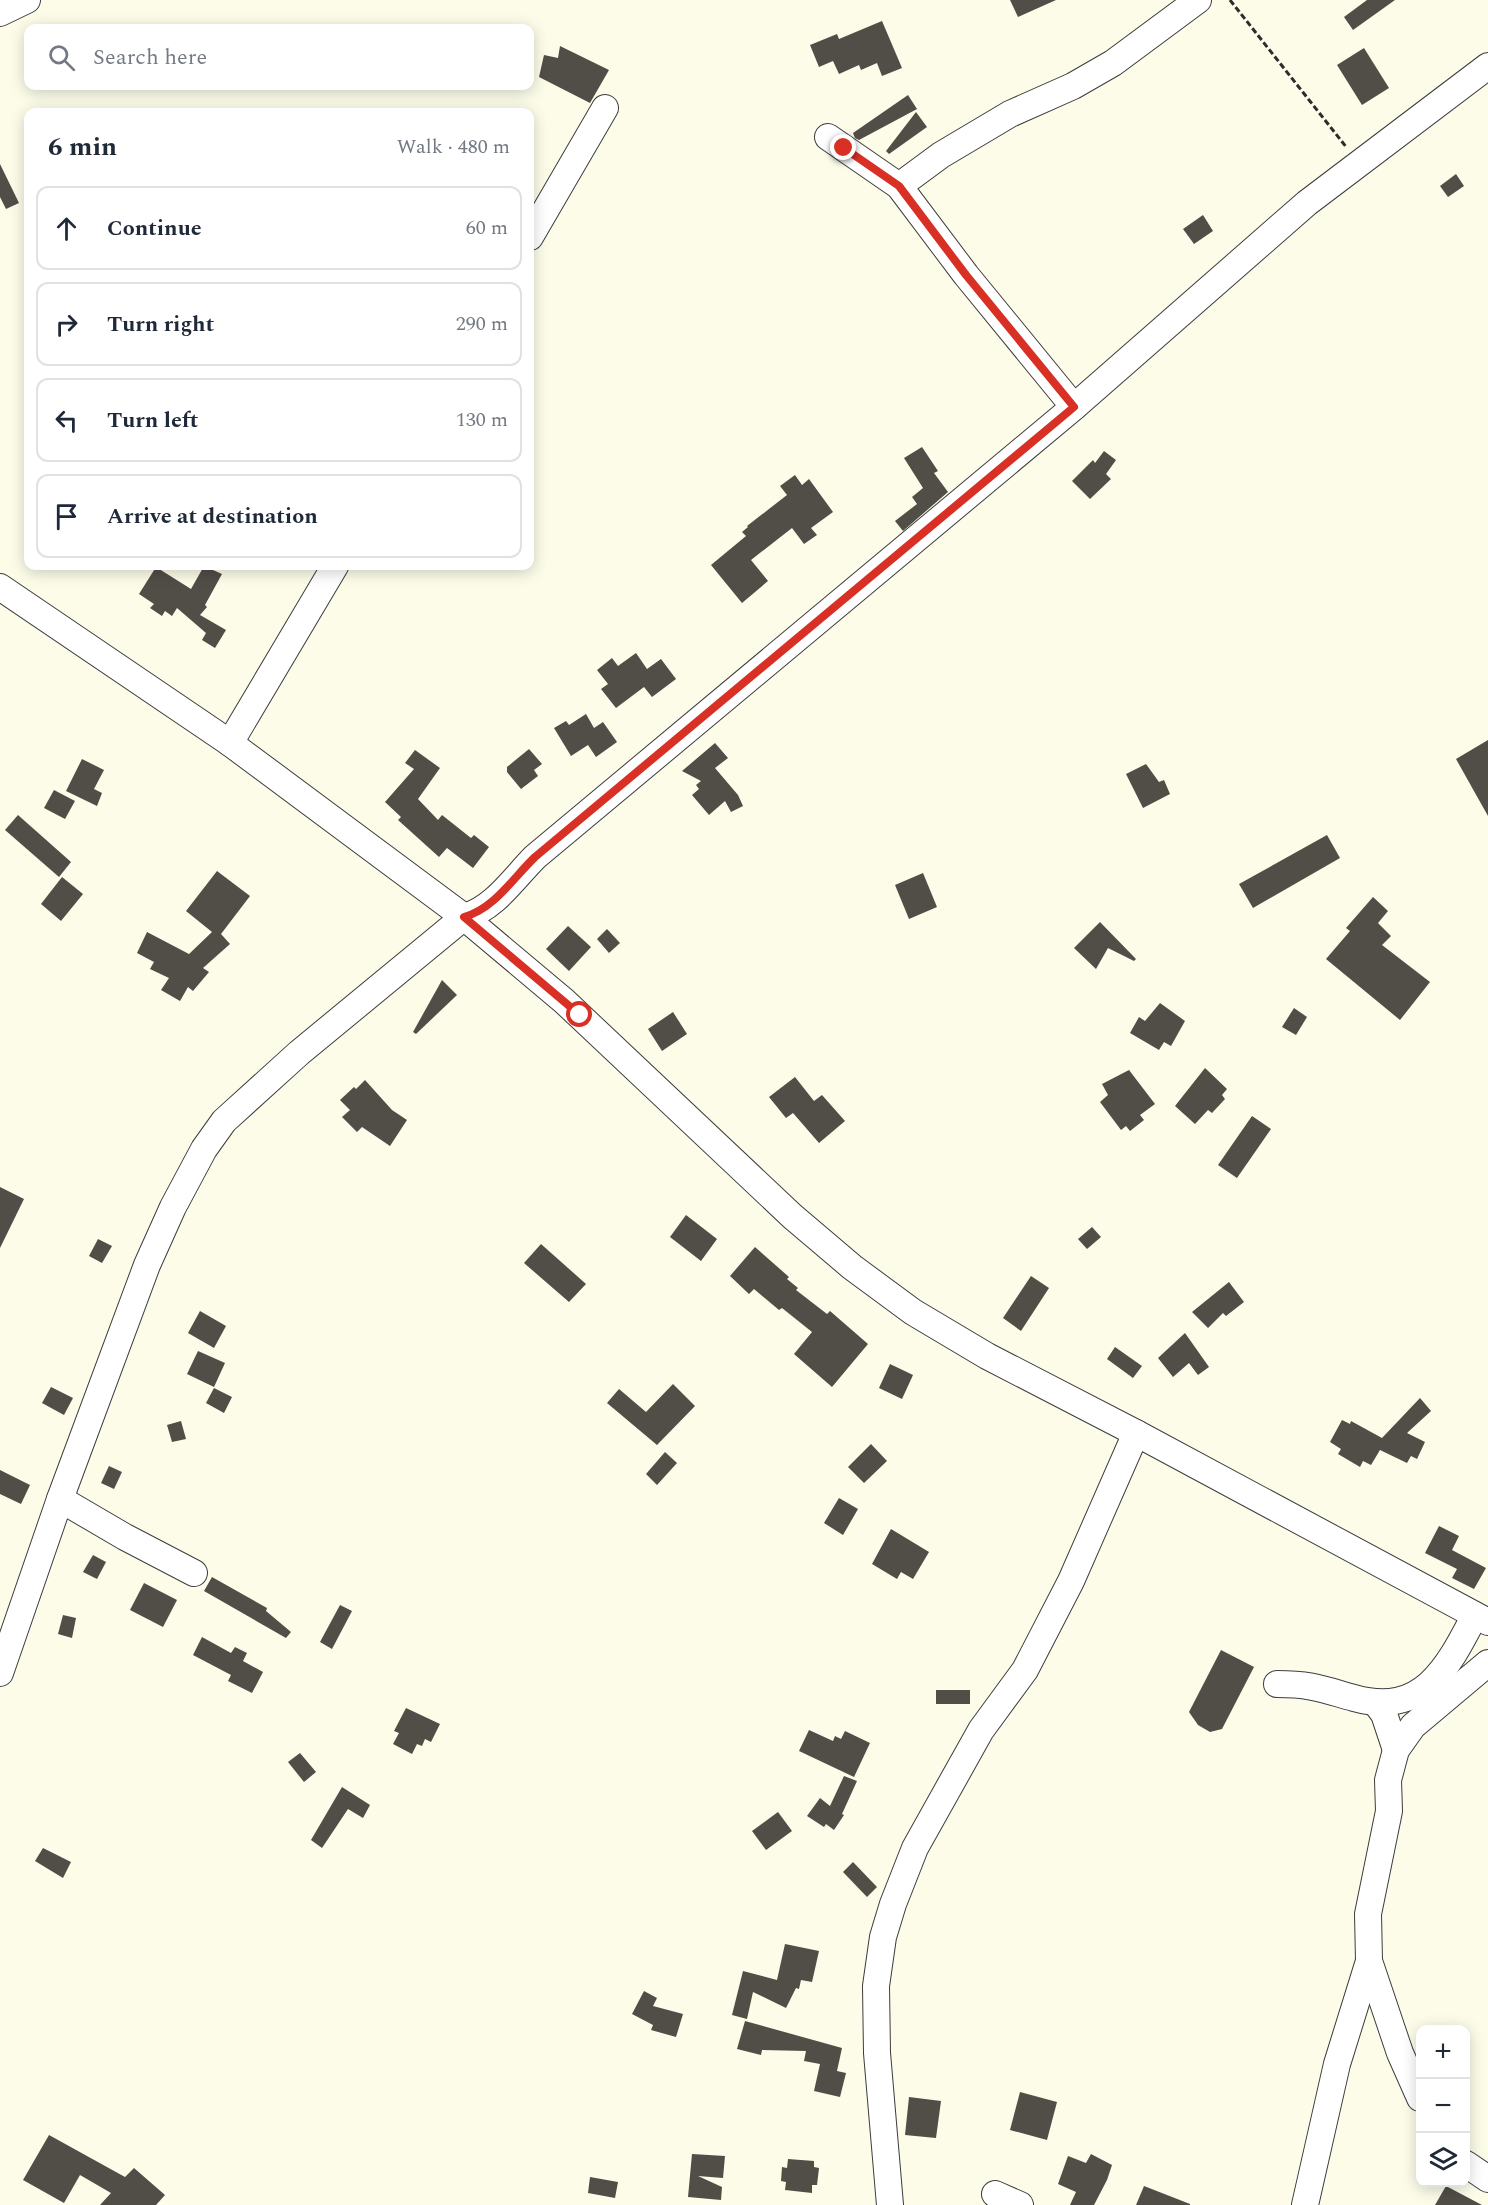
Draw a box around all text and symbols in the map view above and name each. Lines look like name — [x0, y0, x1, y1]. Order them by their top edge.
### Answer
search box — [24, 24, 534, 90]
icon: search — [45, 41, 78, 74]
text: Search here — [93, 41, 207, 74]
text: 6 min — [48, 127, 117, 167]
text: Walk · 480 m — [397, 132, 510, 162]
route end — [830, 134, 856, 160]
icon: ahead — [50, 212, 83, 245]
text: Continue — [107, 212, 202, 245]
text: 60 m — [466, 213, 508, 243]
icon: right — [50, 308, 83, 341]
text: Turn right — [107, 308, 214, 341]
text: 290 m — [456, 309, 508, 339]
icon: left — [50, 404, 83, 437]
text: Turn left — [107, 404, 199, 437]
text: 130 m — [456, 405, 508, 435]
icon: arrive — [50, 500, 83, 533]
text: Arrive at destination — [107, 500, 318, 533]
route start — [566, 1001, 592, 1027]
map controls — [1416, 2025, 1470, 2187]
button: + — [1416, 2025, 1470, 2079]
button: − — [1416, 2079, 1470, 2133]
button: layers — [1416, 2133, 1470, 2187]

